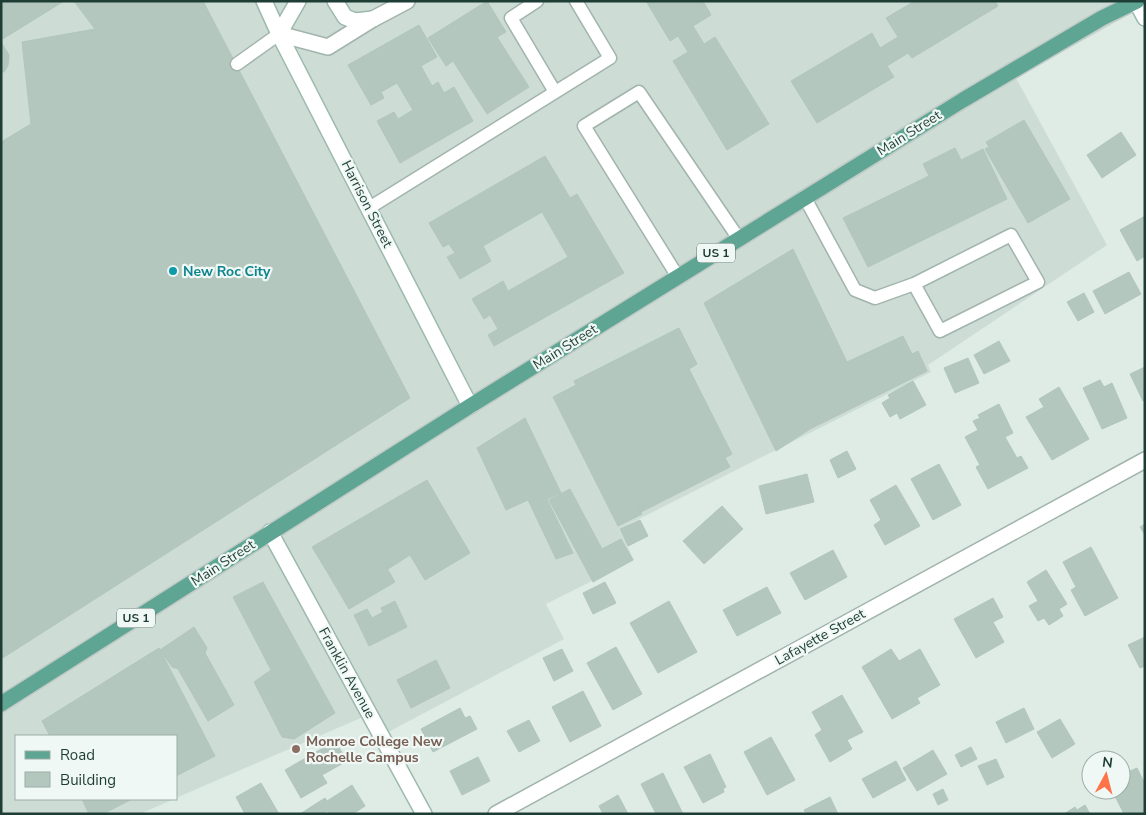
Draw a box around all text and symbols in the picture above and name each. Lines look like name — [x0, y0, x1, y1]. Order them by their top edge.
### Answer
street label: Main Street — [873, 106, 945, 160]
street label: Harrison Street — [337, 157, 397, 251]
road number: US 1 — [697, 244, 735, 262]
place label: New Roc City — [183, 262, 271, 281]
marker: New Roc City — [167, 265, 179, 277]
street label: Main Street — [529, 320, 601, 374]
street label: Main Street — [187, 535, 259, 591]
street label: Lafayette Street — [772, 604, 869, 670]
road number: US 1 — [117, 608, 155, 628]
street label: Franklin Avenue — [314, 624, 380, 722]
place label: Monroe College New Rochelle Campus — [306, 732, 443, 767]
legend — [15, 735, 178, 800]
marker: Monroe College New Rochelle Campus — [290, 743, 302, 755]
text: Road — [60, 745, 95, 765]
north arrow — [1081, 750, 1131, 800]
text: N — [1101, 753, 1114, 773]
text: Building — [60, 770, 116, 790]

